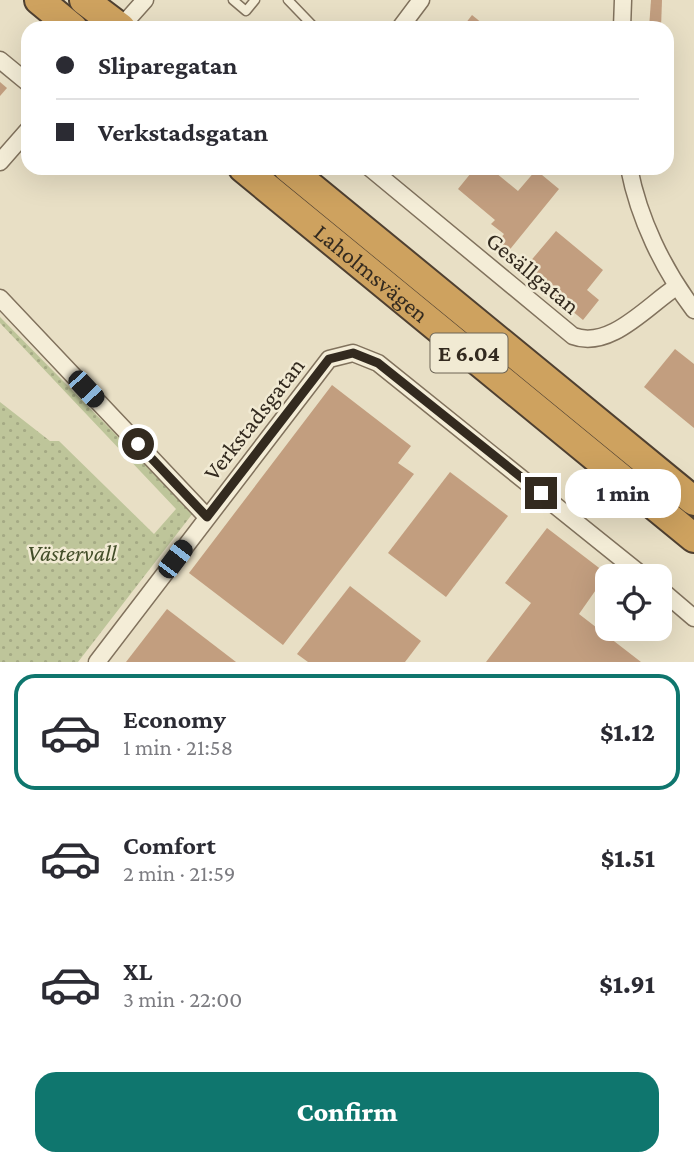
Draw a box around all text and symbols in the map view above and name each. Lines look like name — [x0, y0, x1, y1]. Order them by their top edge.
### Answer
text: Sliparegatan — [98, 51, 237, 80]
text: Verkstadsgatan — [98, 118, 268, 147]
street label: Laholmsvägen — [309, 218, 434, 328]
street label: Gesällgatan — [481, 226, 585, 319]
road number: E 6.04 — [430, 334, 508, 372]
street label: Verkstadsgatan — [197, 352, 310, 485]
car — [64, 366, 109, 412]
route start — [122, 428, 154, 460]
callout: 1 min — [566, 468, 681, 518]
route end — [525, 477, 557, 509]
text: 1 min — [596, 480, 650, 506]
car — [154, 536, 197, 582]
park label: Västervall — [27, 539, 118, 566]
map controls — [595, 564, 672, 641]
button: locate — [595, 564, 672, 641]
icon: car — [39, 701, 102, 764]
text: Economy — [123, 705, 226, 734]
text: $1.12 — [600, 718, 655, 747]
text: 1 min · 21:58 — [123, 734, 233, 760]
icon: car — [39, 827, 102, 890]
text: Comfort — [123, 831, 216, 860]
text: $1.51 — [601, 844, 655, 873]
text: 2 min · 21:59 — [123, 860, 235, 886]
icon: car — [39, 953, 102, 1016]
text: XL — [123, 957, 152, 986]
text: $1.91 — [599, 970, 655, 999]
text: 3 min · 22:00 — [123, 986, 242, 1012]
button: Confirm — [35, 1072, 659, 1152]

